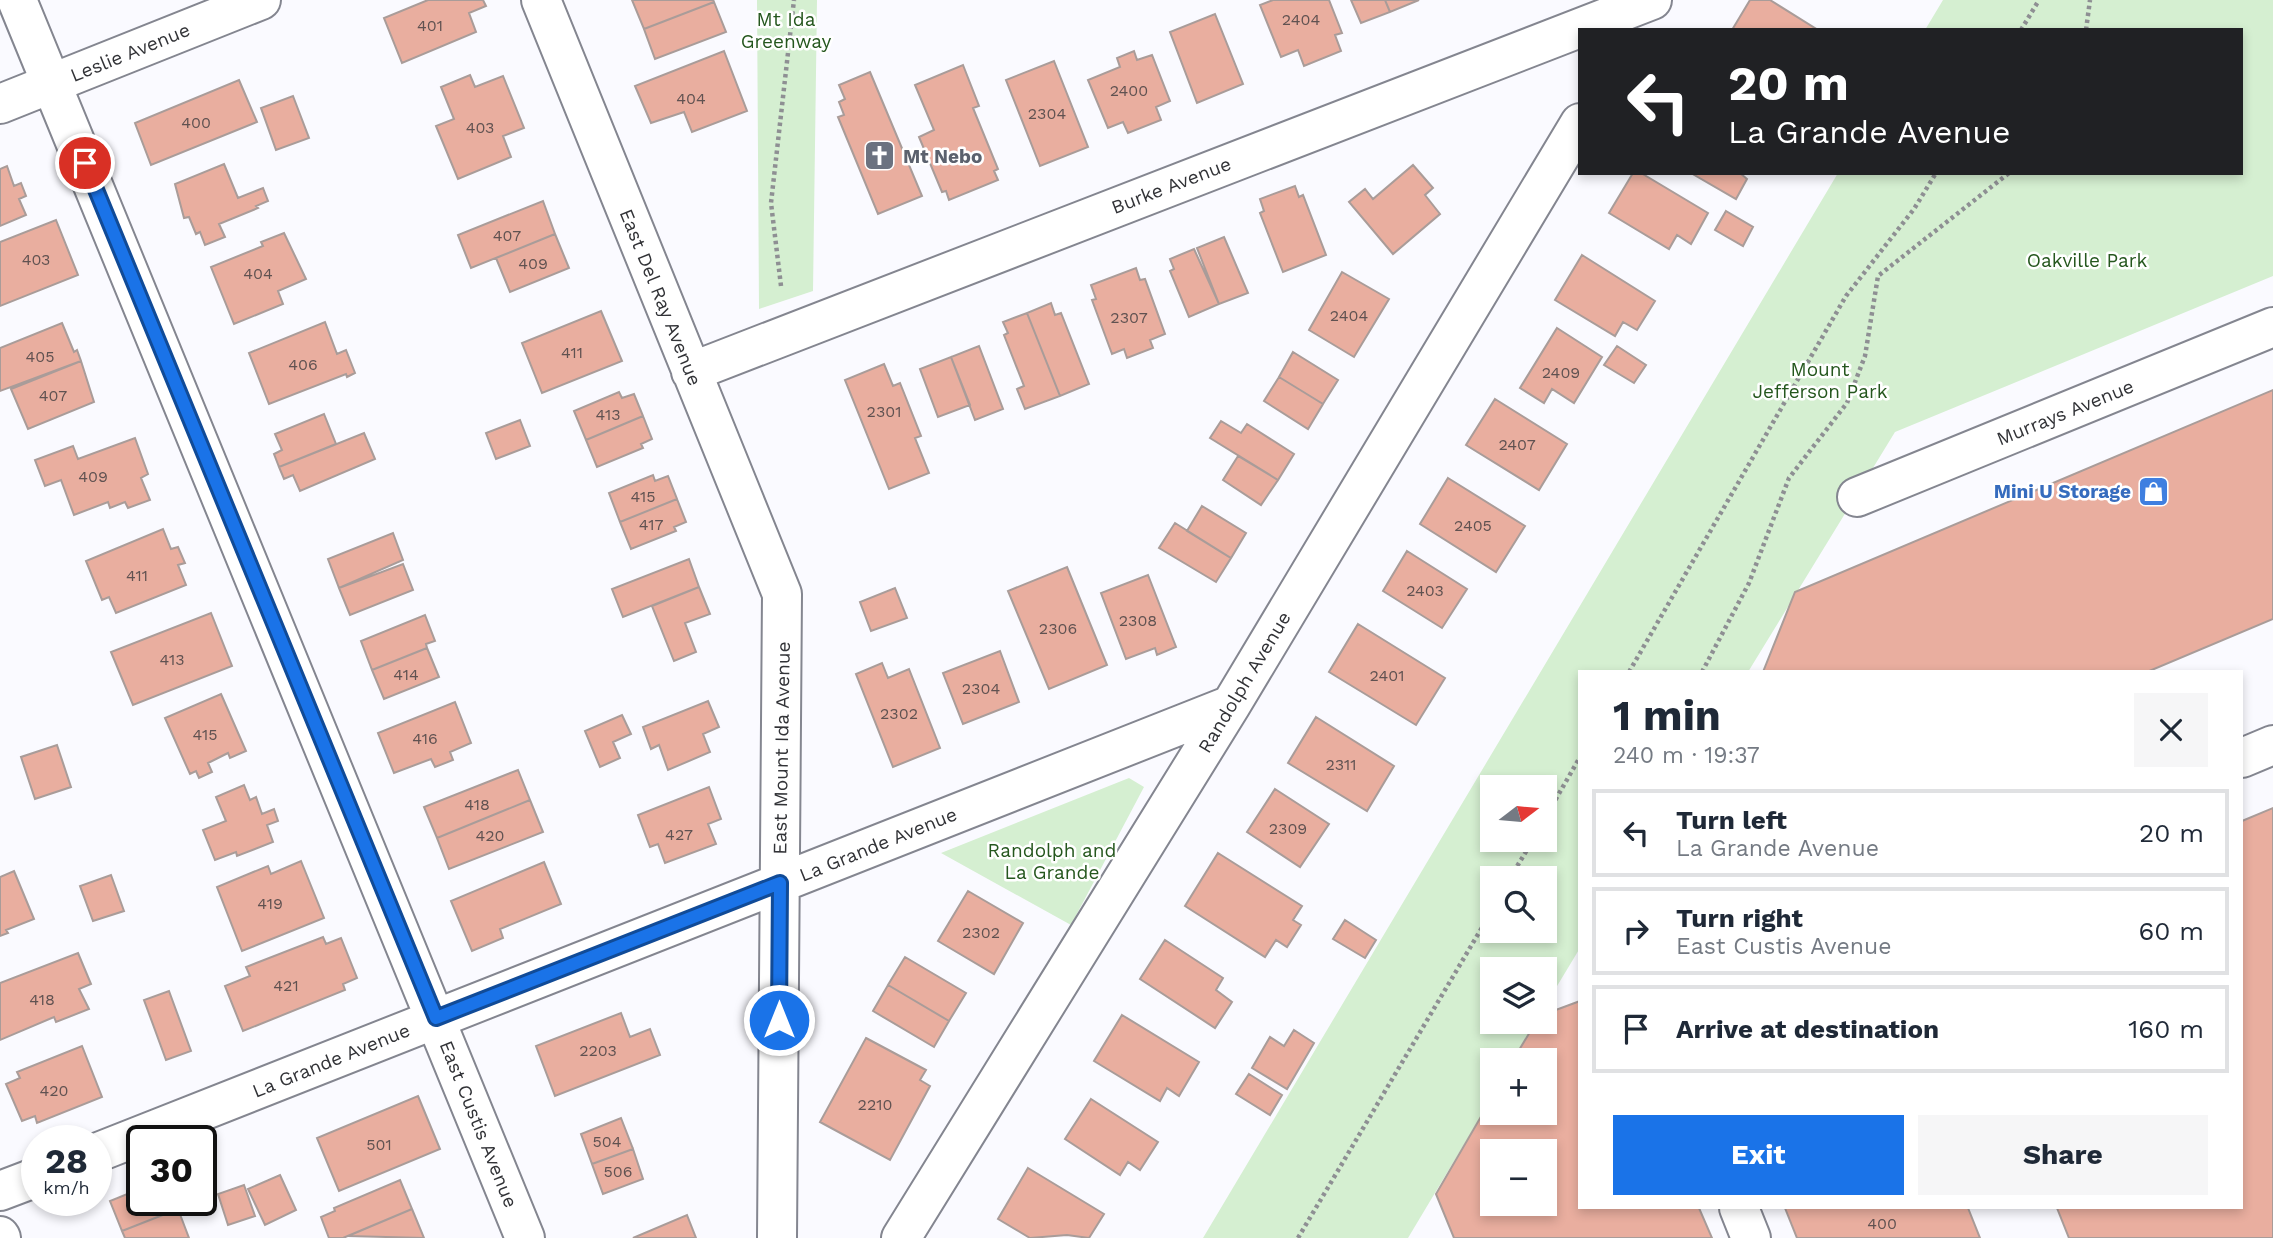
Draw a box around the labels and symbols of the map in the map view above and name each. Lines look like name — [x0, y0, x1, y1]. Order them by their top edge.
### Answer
park label: Mt Ida Greenway — [741, 8, 831, 53]
house number: 2404 — [1282, 10, 1320, 29]
house number: 401 — [417, 16, 443, 35]
street label: Leslie Avenue — [67, 18, 193, 87]
house number: 2400 — [1110, 81, 1148, 100]
house number: 404 — [676, 89, 706, 108]
house number: 2304 — [1028, 104, 1066, 123]
house number: 400 — [181, 113, 211, 132]
house number: 403 — [466, 118, 494, 137]
pin — [55, 133, 115, 193]
church icon: Mt Nebo — [863, 139, 897, 173]
place label: Mt Nebo — [903, 145, 982, 168]
street label: Burke Avenue — [1108, 152, 1234, 219]
street label: East Del Ray Avenue — [615, 205, 707, 389]
house number: 407 — [493, 226, 521, 245]
park label: Oakville Park — [2027, 249, 2148, 272]
house number: 403 — [22, 250, 50, 269]
house number: 409 — [518, 254, 548, 273]
house number: 404 — [243, 264, 273, 283]
house number: 2404 — [1330, 306, 1368, 325]
house number: 2307 — [1110, 308, 1148, 327]
house number: 411 — [561, 343, 583, 362]
house number: 405 — [25, 347, 55, 366]
house number: 406 — [288, 355, 318, 374]
park label: Mount Jefferson Park — [1753, 358, 1888, 403]
house number: 2409 — [1542, 363, 1580, 382]
street label: Murrays Avenue — [1993, 375, 2137, 450]
house number: 407 — [39, 386, 67, 405]
house number: 2301 — [867, 402, 901, 421]
house number: 413 — [595, 405, 621, 424]
house number: 2407 — [1498, 435, 1536, 454]
house number: 409 — [78, 467, 108, 486]
shop icon: Mini U Storage — [2137, 474, 2171, 508]
place label: Mini U Storage — [1994, 480, 2131, 503]
house number: 415 — [630, 487, 656, 506]
house number: 417 — [639, 515, 663, 534]
house number: 2405 — [1454, 516, 1492, 535]
house number: 411 — [126, 566, 148, 585]
house number: 2403 — [1406, 581, 1444, 600]
street label: Randolph Avenue — [1193, 607, 1296, 757]
house number: 2308 — [1119, 611, 1157, 630]
house number: 2306 — [1039, 619, 1077, 638]
street label: East Mount Ida Avenue — [768, 641, 795, 855]
house number: 413 — [159, 650, 185, 669]
house number: 414 — [393, 665, 419, 684]
house number: 2401 — [1370, 666, 1404, 685]
house number: 2304 — [962, 679, 1000, 698]
house number: 2302 — [880, 704, 918, 723]
house number: 415 — [192, 725, 218, 744]
house number: 416 — [412, 729, 438, 748]
house number: 2311 — [1325, 755, 1357, 774]
north arrow — [1480, 775, 1558, 852]
house number: 418 — [464, 795, 490, 814]
street label: La Grande Avenue — [796, 802, 960, 887]
house number: 2309 — [1269, 819, 1307, 838]
house number: 427 — [665, 825, 693, 844]
house number: 420 — [475, 826, 505, 845]
park label: Randolph and La Grande — [988, 839, 1116, 884]
house number: 419 — [257, 894, 283, 913]
house number: 2302 — [962, 923, 1000, 942]
house number: 421 — [273, 976, 299, 995]
position arrow — [742, 983, 816, 1057]
house number: 418 — [29, 990, 55, 1009]
street label: La Grande Avenue — [249, 1018, 413, 1103]
street label: East Custis Avenue — [435, 1037, 523, 1211]
house number: 2203 — [579, 1041, 617, 1060]
house number: 420 — [39, 1081, 69, 1100]
house number: 2210 — [858, 1095, 892, 1114]
speed limit sign: 30 — [126, 1125, 217, 1216]
house number: 504 — [592, 1132, 622, 1151]
house number: 501 — [366, 1135, 392, 1154]
house number: 506 — [604, 1162, 633, 1181]
house number: 400 — [1867, 1214, 1897, 1233]

